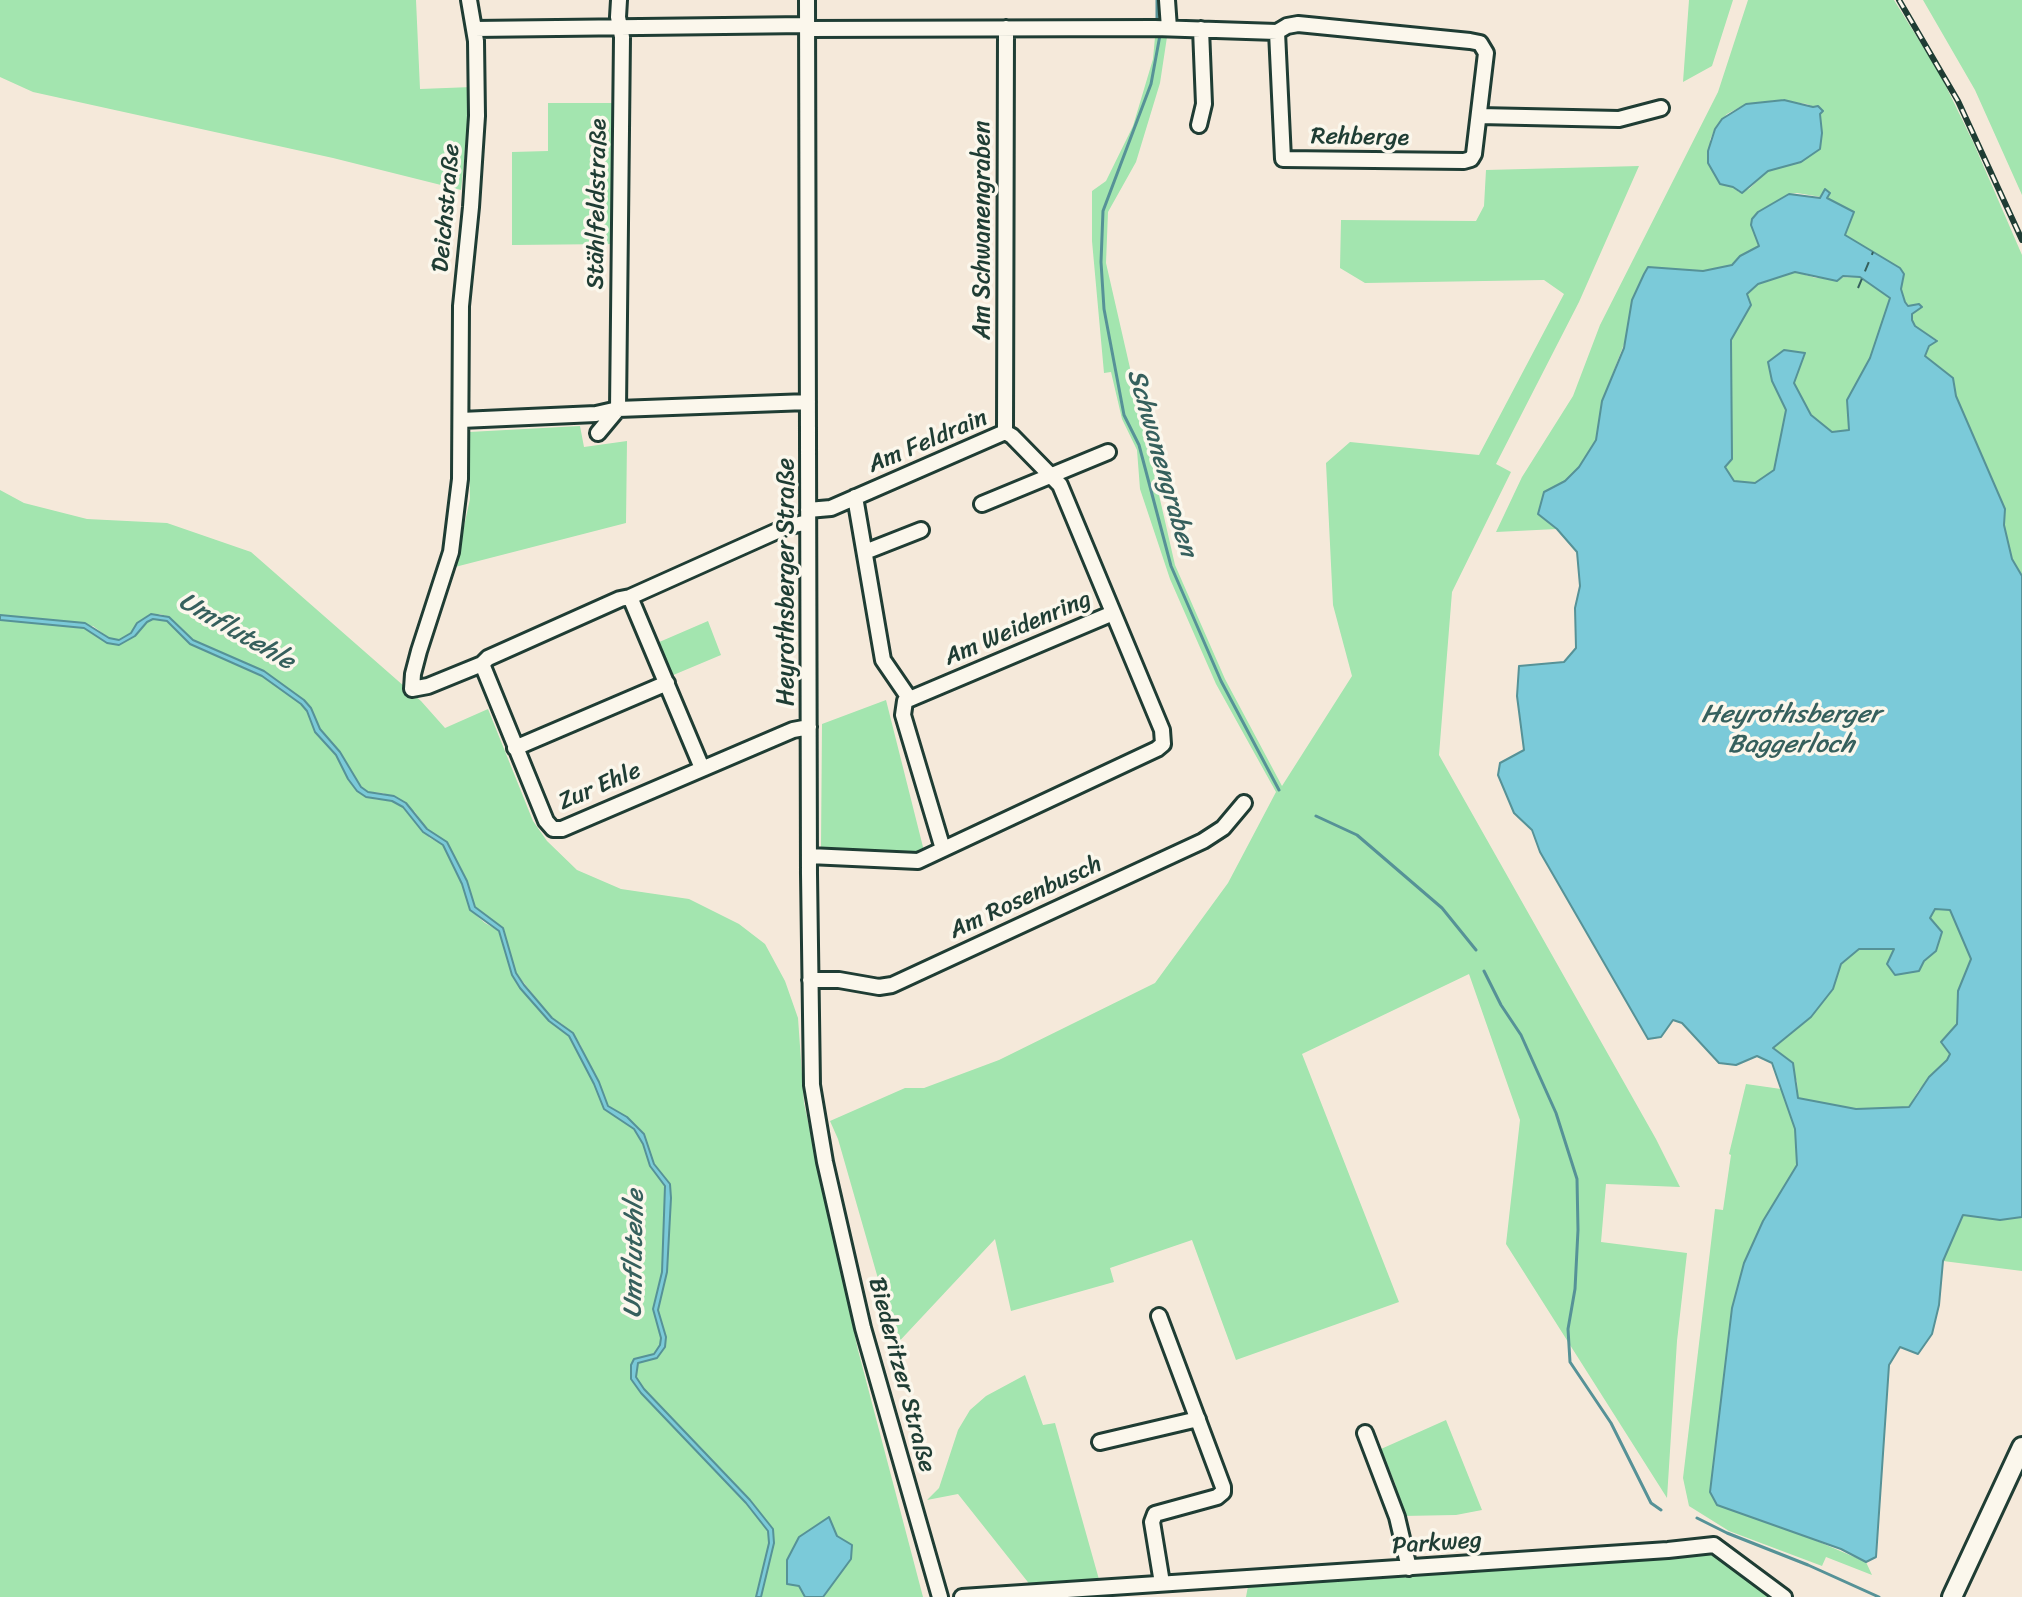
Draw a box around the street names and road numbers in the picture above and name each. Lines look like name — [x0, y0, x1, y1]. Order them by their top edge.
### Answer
street label: Stählfeldstraße — [582, 118, 614, 290]
street label: Am Schwanengraben — [969, 120, 997, 340]
street label: Rehberge — [1311, 123, 1409, 153]
street label: Deichstraße — [427, 143, 467, 273]
street label: Am Feldrain — [864, 404, 992, 480]
street label: Heyrothsberger Straße — [773, 458, 801, 706]
street label: Am Weidenring — [940, 585, 1096, 673]
street label: Zur Ehle — [554, 757, 646, 817]
street label: Am Rosenbusch — [945, 850, 1107, 946]
street label: Biederitzer Straße — [861, 1274, 941, 1476]
street label: Parkweg — [1391, 1526, 1483, 1562]

